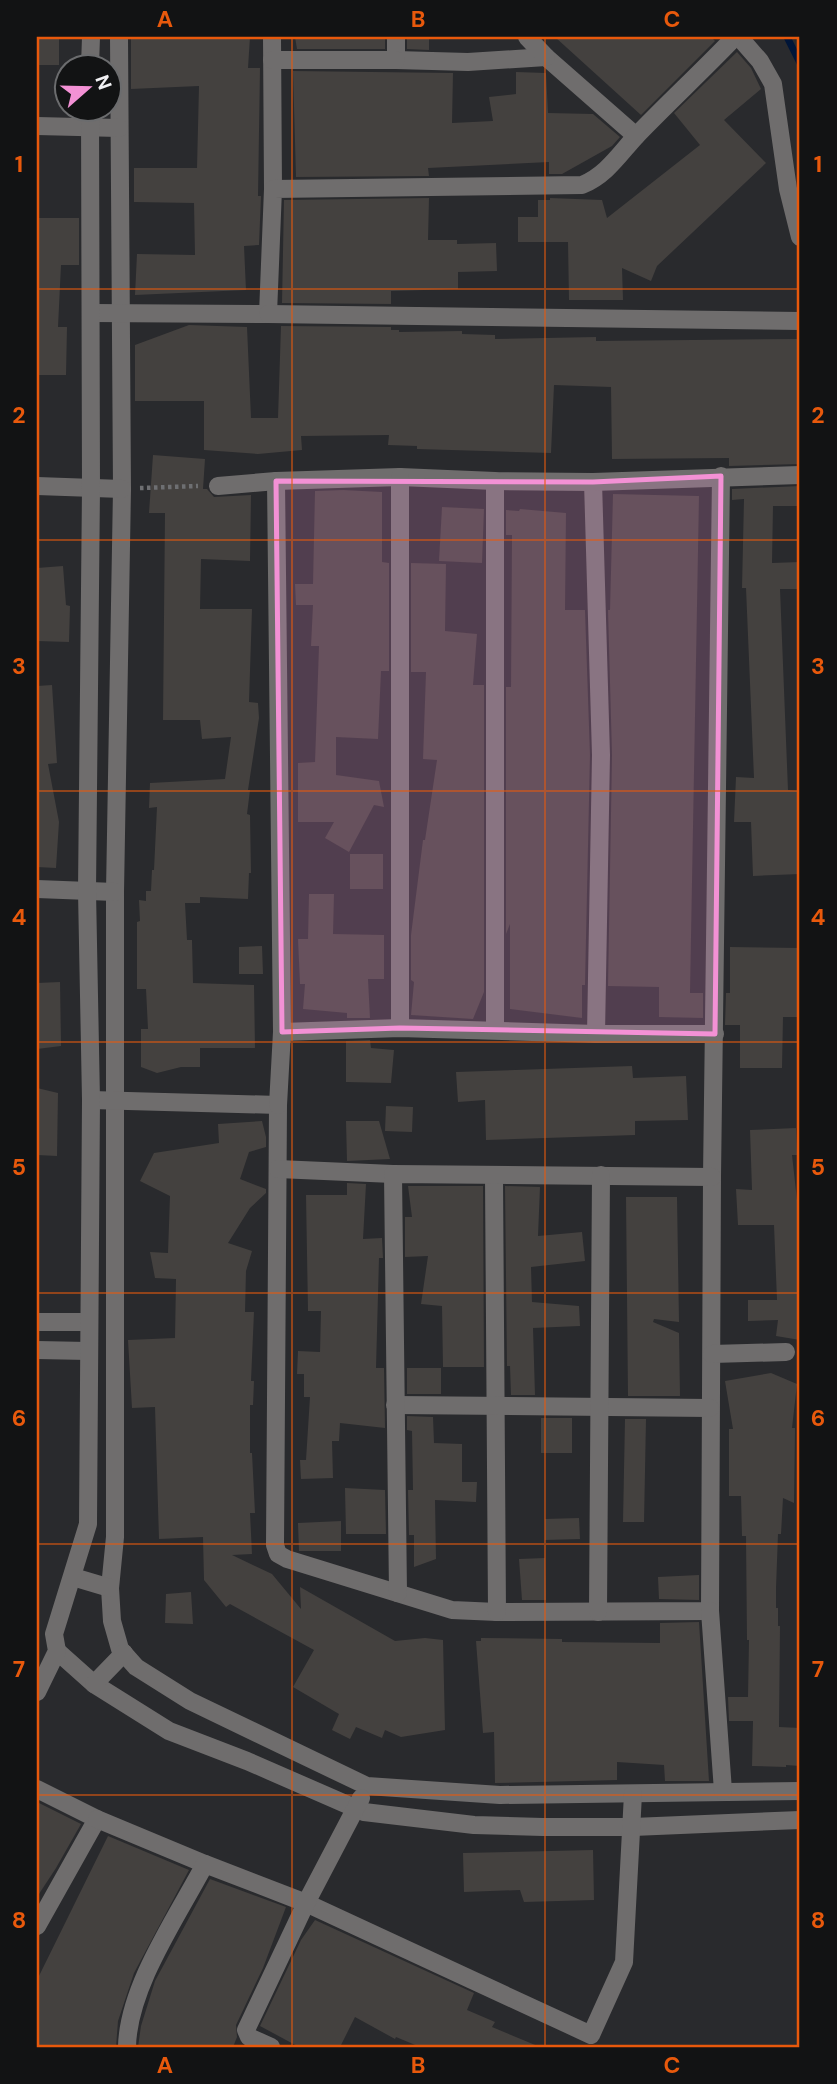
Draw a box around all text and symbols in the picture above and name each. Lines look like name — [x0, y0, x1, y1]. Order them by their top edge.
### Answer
text: A — [157, 4, 173, 34]
text: B — [411, 4, 425, 34]
text: C — [664, 4, 680, 34]
north arrow — [52, 52, 122, 122]
text: N — [89, 72, 118, 93]
text: 1 — [15, 149, 23, 179]
text: 1 — [814, 149, 822, 179]
text: 2 — [12, 400, 26, 430]
text: 2 — [811, 400, 825, 430]
text: 3 — [12, 651, 26, 681]
text: 3 — [811, 651, 825, 681]
text: 4 — [12, 902, 27, 932]
text: 4 — [811, 902, 826, 932]
text: 5 — [12, 1152, 26, 1182]
text: 5 — [811, 1152, 825, 1182]
text: 6 — [12, 1403, 26, 1433]
text: 6 — [811, 1403, 825, 1433]
text: 7 — [13, 1654, 25, 1684]
text: 7 — [812, 1654, 824, 1684]
text: 8 — [12, 1905, 26, 1935]
text: 8 — [811, 1905, 825, 1935]
text: A — [157, 2050, 173, 2080]
text: B — [411, 2050, 425, 2080]
text: C — [664, 2050, 680, 2080]

